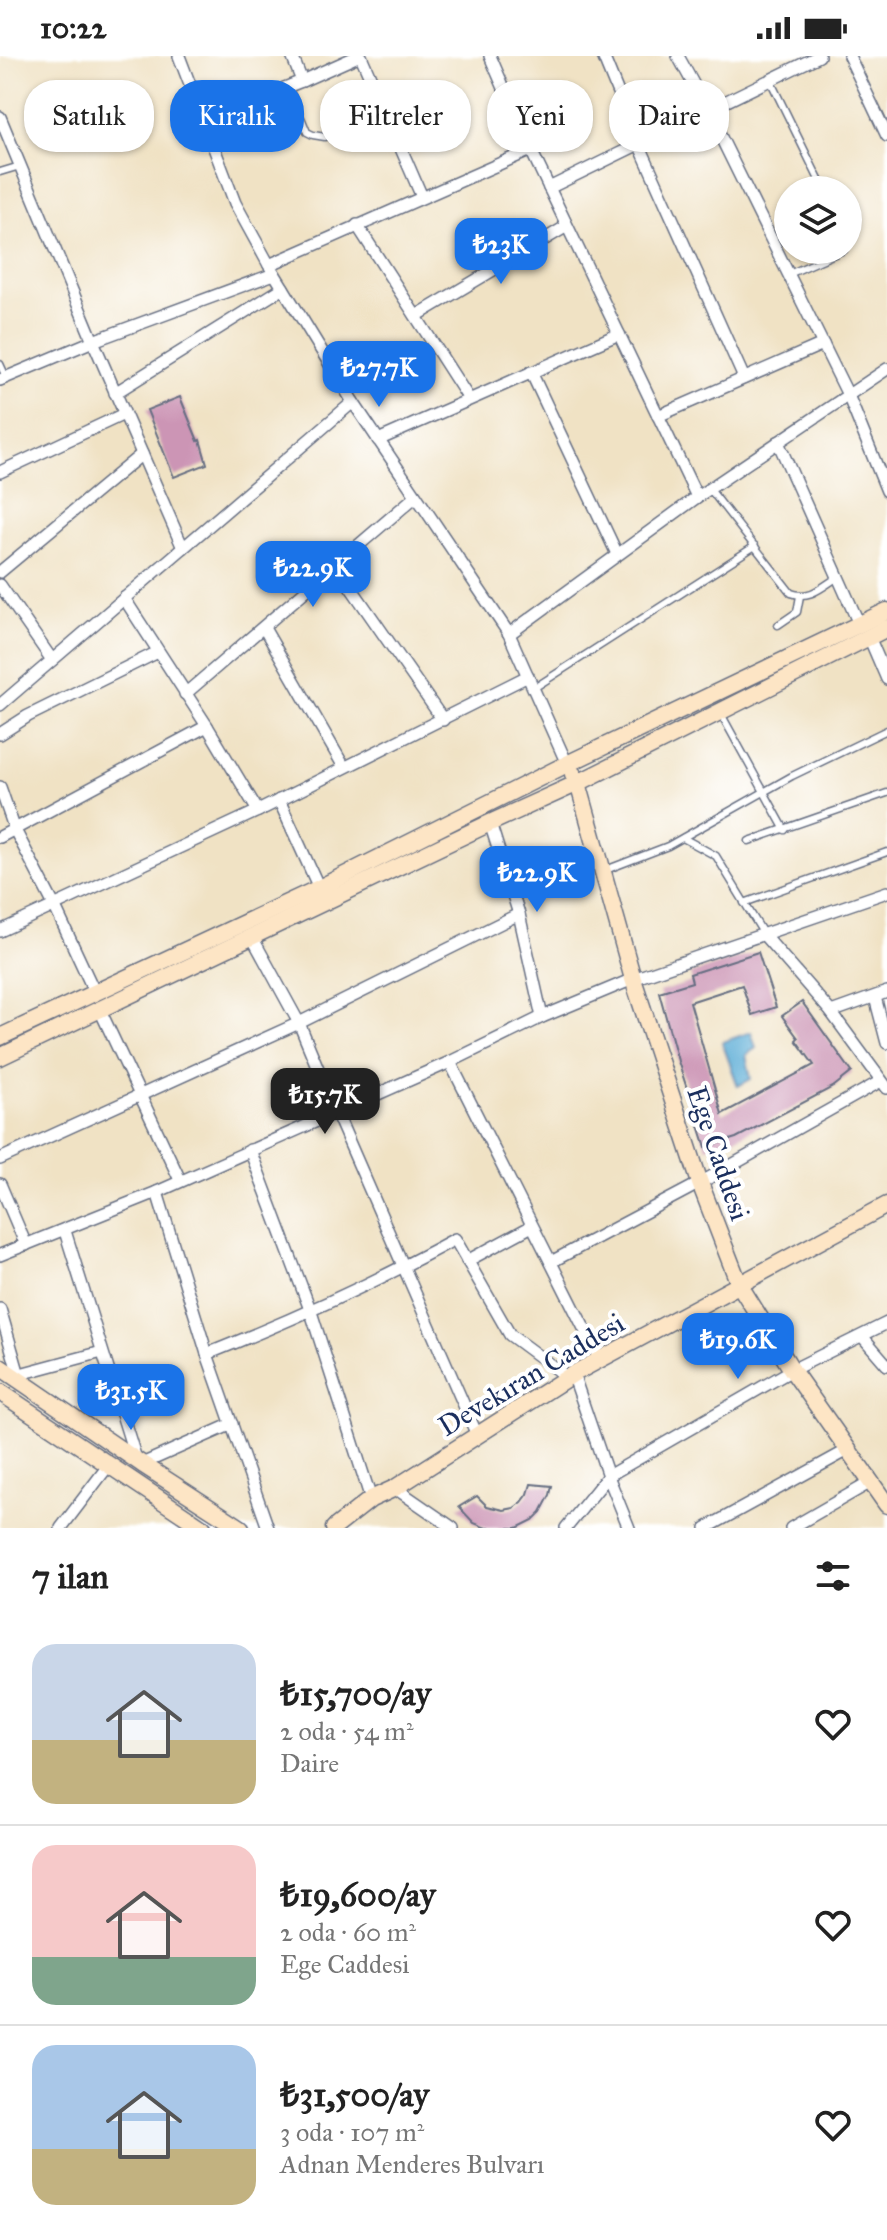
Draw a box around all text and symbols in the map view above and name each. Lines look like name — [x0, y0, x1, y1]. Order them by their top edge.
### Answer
text: 10:22 — [40, 10, 106, 46]
chip: Satılık — [24, 80, 154, 152]
chip: Kiralık — [170, 80, 304, 152]
chip: Filtreler — [320, 80, 471, 152]
chip: Yeni — [487, 80, 593, 152]
chip: Daire — [609, 80, 729, 152]
map controls — [774, 176, 862, 264]
button: layers — [774, 176, 862, 264]
pin: ₺23K — [454, 218, 548, 286]
text: ₺23K — [473, 228, 529, 260]
pin: ₺27.7K — [314, 341, 444, 409]
text: ₺27.7K — [341, 351, 417, 383]
pin: ₺22.9K — [248, 541, 378, 609]
text: ₺22.9K — [274, 551, 352, 583]
pin: ₺22.9K — [472, 846, 602, 914]
text: ₺22.9K — [498, 856, 576, 888]
pin: ₺15.7K — [260, 1068, 390, 1136]
text: ₺15.7K — [289, 1078, 361, 1110]
street label: Ege Caddesi — [679, 1082, 758, 1225]
street label: Devekıran Caddesi — [432, 1305, 631, 1444]
pin: ₺19.6K — [673, 1313, 803, 1381]
text: ₺19.6K — [700, 1323, 776, 1355]
pin: ₺31.5K — [66, 1364, 196, 1432]
text: ₺31.5K — [95, 1374, 167, 1406]
icon: filters — [811, 1554, 855, 1598]
text: 7 ilan — [32, 1556, 109, 1597]
text: ₺15,700/ay — [280, 1673, 431, 1714]
icon: home — [96, 1676, 192, 1772]
icon: heart — [811, 1702, 855, 1746]
text: 2 oda · 54 m² — [280, 1715, 414, 1747]
text: Daire — [280, 1747, 339, 1779]
text: ₺19,600/ay — [280, 1874, 436, 1915]
icon: home — [96, 1877, 192, 1973]
icon: heart — [811, 1903, 855, 1947]
text: 2 oda · 60 m² — [280, 1916, 416, 1948]
text: Ege Caddesi — [280, 1948, 409, 1980]
text: ₺31,500/ay — [280, 2074, 429, 2115]
icon: home — [96, 2077, 192, 2173]
icon: heart — [811, 2103, 855, 2147]
text: 3 oda · 107 m² — [280, 2116, 424, 2148]
text: Adnan Menderes Bulvarı — [280, 2148, 544, 2180]

